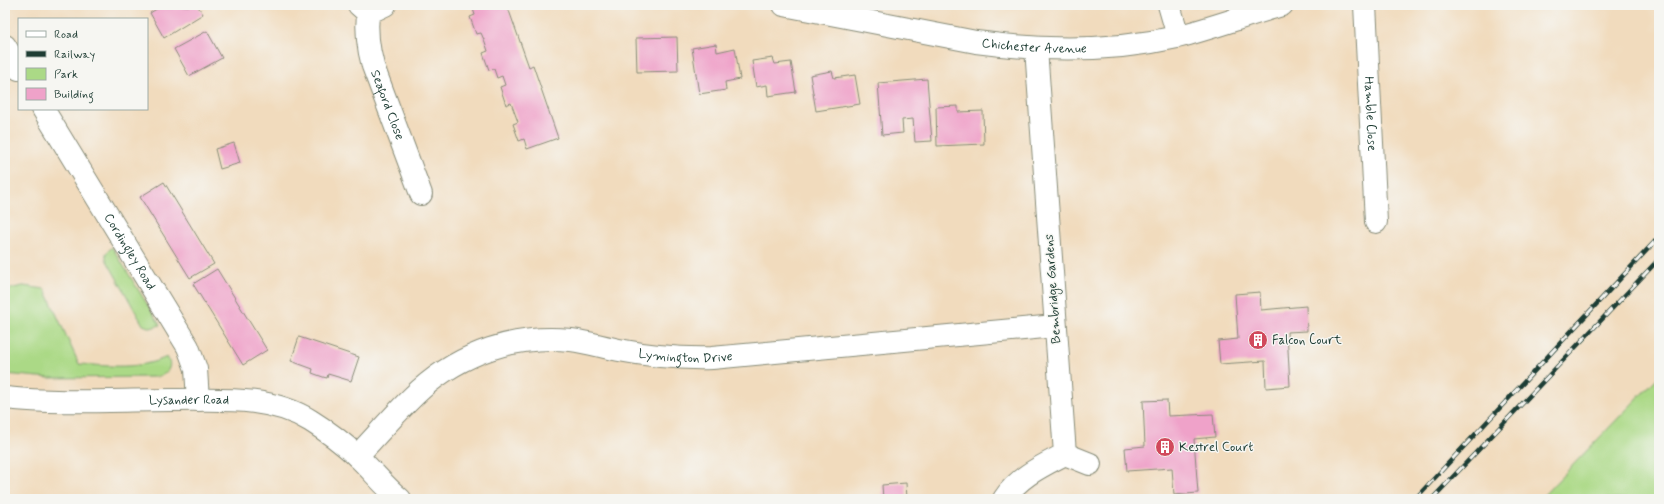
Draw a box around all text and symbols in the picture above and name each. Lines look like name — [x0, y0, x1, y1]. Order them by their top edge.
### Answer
legend — [18, 18, 148, 110]
text: Road — [54, 27, 78, 43]
street label: Chichester Avenue — [981, 34, 1087, 57]
text: Railway — [54, 47, 96, 63]
text: Park — [54, 67, 78, 83]
street label: Seaford Close — [367, 67, 409, 142]
street label: Hamble Close — [1360, 76, 1381, 152]
text: Building — [54, 87, 94, 104]
street label: Cordingley Road — [100, 210, 160, 293]
street label: Bembridge Gardens — [1041, 233, 1066, 344]
building icon: Falcon Court — [1247, 329, 1269, 351]
place label: Falcon Court — [1272, 332, 1342, 349]
street label: Lymington Drive — [637, 345, 733, 368]
street label: Lysander Road — [149, 391, 229, 409]
building icon: Kestrel Court — [1154, 436, 1176, 458]
place label: Kestrel Court — [1179, 439, 1253, 456]

